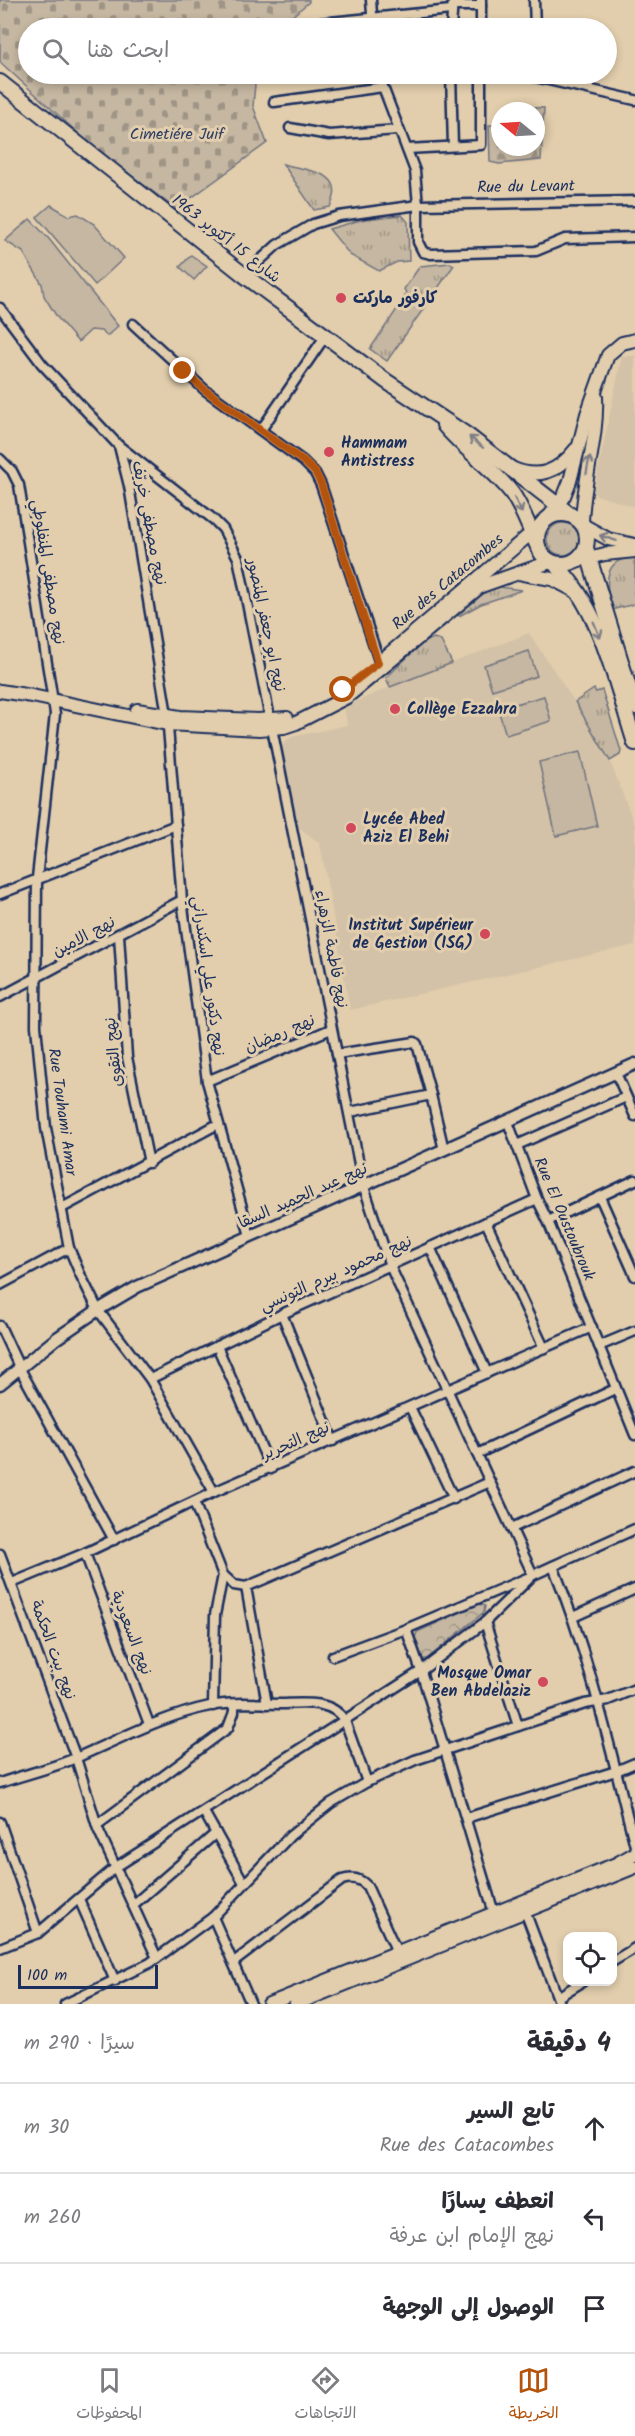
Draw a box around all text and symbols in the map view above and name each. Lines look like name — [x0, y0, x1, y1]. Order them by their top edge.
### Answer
search box — [18, 18, 617, 84]
text: ابحث هنا — [87, 34, 169, 69]
icon: search — [39, 35, 72, 68]
north arrow — [491, 102, 545, 156]
park label: Cimetiére Juif — [130, 122, 226, 147]
street label: Rue du Levant — [477, 174, 576, 200]
street label: شارع 15 أكتوبر 1963 — [166, 188, 286, 290]
place label: كارفور ماركت — [353, 286, 437, 311]
marker: كارفور ماركت — [334, 291, 348, 305]
route end — [169, 357, 195, 383]
place label: Hammam Antistress — [341, 431, 415, 474]
one-way arrow — [468, 436, 484, 449]
marker: Hammam Antistress — [322, 445, 336, 459]
one-way arrow — [583, 455, 594, 475]
street label: نهج مصطفى خريّف — [125, 459, 173, 587]
one-way arrow — [513, 496, 525, 514]
street label: نهج مصطفى المنفلوطي — [23, 498, 72, 647]
street label: Rue des Catacombes — [387, 528, 510, 636]
one-way arrow — [599, 532, 618, 543]
street label: نهج ابو جعفر المنصور — [239, 554, 292, 694]
one-way arrow — [592, 620, 603, 639]
route start — [329, 676, 355, 702]
place label: Collège Ezzahra — [407, 697, 517, 722]
marker: Collège Ezzahra — [388, 702, 402, 716]
place label: Lycée Abed Aziz El Behi — [363, 807, 450, 850]
marker: Lycée Abed Aziz El Behi — [344, 821, 358, 835]
street label: نهج فاطمة الزهراء — [307, 888, 355, 1010]
street label: نهج دكتور علي اسكندراني — [183, 894, 232, 1058]
street label: نهج الامين — [48, 910, 120, 964]
place label: Institut Supérieur de Gestion (ISG) — [348, 913, 474, 956]
marker: Institut Supérieur de Gestion (ISG) — [478, 927, 492, 941]
street label: نهج رمضان — [241, 1008, 319, 1060]
street label: نهج التقوى — [98, 1016, 130, 1088]
street label: Rue Touhami Amar — [41, 1047, 84, 1179]
street label: Rue El Oustoubrouk — [527, 1153, 601, 1285]
street label: نهج عبد الحميد السقا — [234, 1156, 372, 1236]
street label: نهج محمود بيرم التونسي — [256, 1229, 417, 1320]
street label: نهج التحرير — [256, 1415, 334, 1468]
street label: نهج السعودية — [103, 1587, 159, 1679]
street label: نهج بيت الحكمة — [23, 1597, 83, 1703]
place label: Mosque Omar Ben Abdelaziz — [431, 1661, 532, 1704]
marker: Mosque Omar Ben Abdelaziz — [536, 1675, 550, 1689]
map controls — [563, 1932, 617, 1986]
button: locate — [563, 1932, 617, 1986]
scale bar — [18, 1962, 158, 1990]
text: 100 m — [27, 1963, 67, 1988]
text: 4 دقيقة — [527, 2023, 611, 2065]
text: سيرًا · 290 m — [24, 2028, 135, 2060]
text: تابع السير — [467, 2095, 554, 2130]
text: 30 m — [24, 2112, 69, 2144]
icon: ahead — [578, 2112, 611, 2145]
text: Rue des Catacombes — [380, 2130, 554, 2162]
text: انعطف يسارًا — [442, 2185, 554, 2220]
text: 260 m — [24, 2202, 81, 2234]
icon: left — [578, 2202, 611, 2235]
text: نهج الإمام ابن عرفة — [389, 2221, 554, 2253]
text: الوصول إلى الوجهة — [382, 2291, 554, 2326]
icon: arrive — [578, 2292, 611, 2325]
tab: المحفوظات — [76, 2364, 142, 2427]
tab: الاتجاهات — [295, 2364, 356, 2427]
tab: الخريطة — [509, 2364, 559, 2427]

